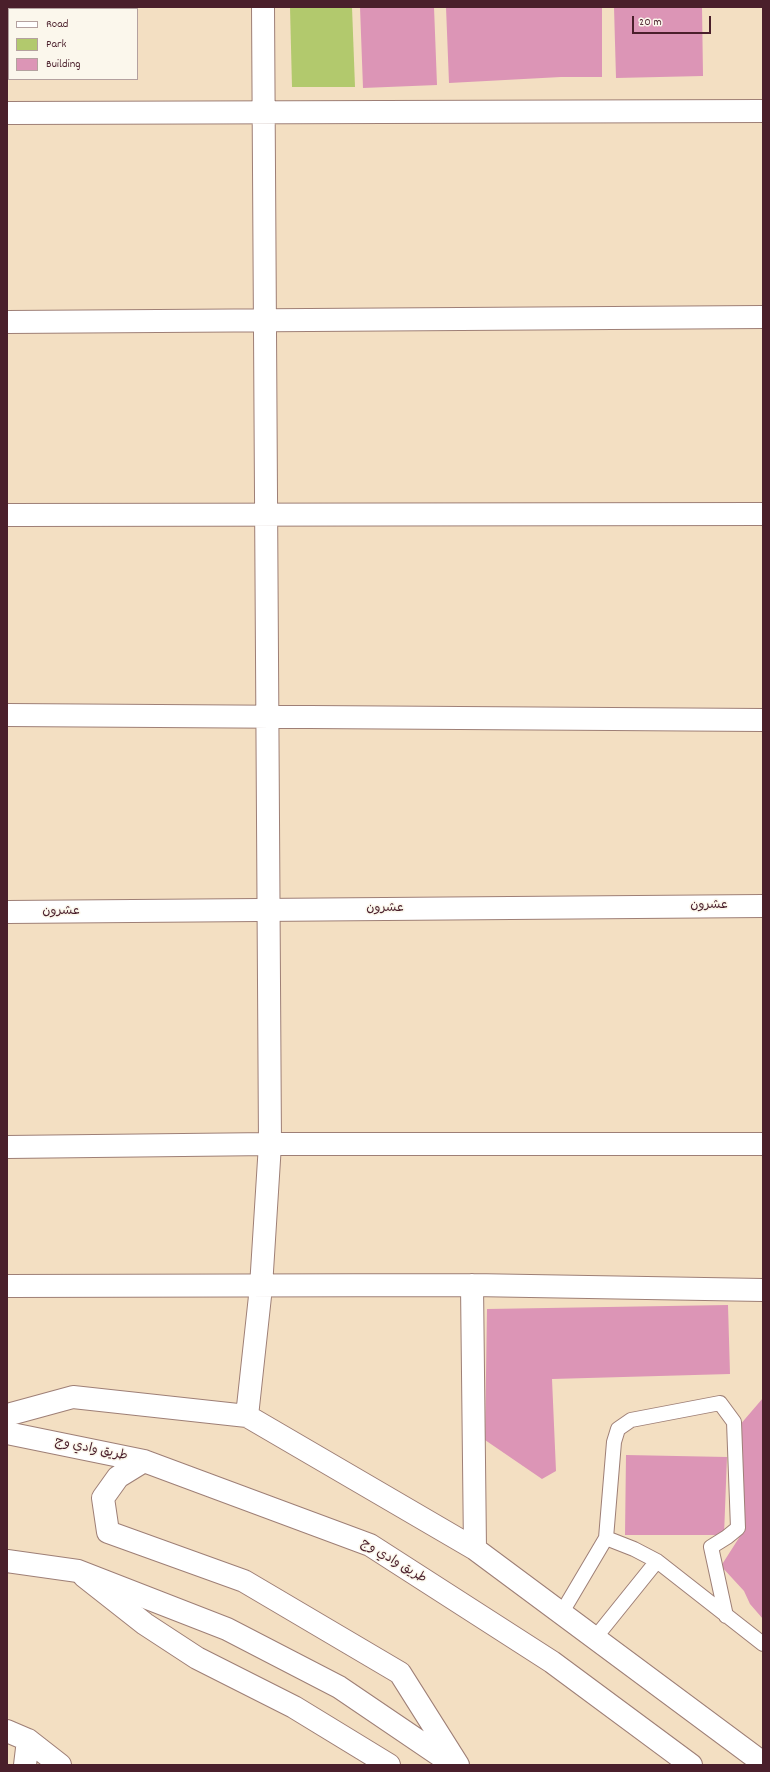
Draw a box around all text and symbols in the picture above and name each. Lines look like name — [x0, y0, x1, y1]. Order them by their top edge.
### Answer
legend — [8, 8, 138, 80]
scale bar — [634, 8, 713, 34]
text: 20 m — [639, 14, 662, 31]
text: Road — [46, 16, 68, 33]
text: Park — [46, 36, 66, 53]
text: Building — [46, 56, 81, 73]
street label: عشرون — [690, 898, 728, 914]
street label: عشرون — [366, 901, 404, 917]
street label: عشرون — [42, 904, 80, 920]
street label: طريق وادي وج — [53, 1435, 129, 1465]
street label: طريق وادي وج — [357, 1536, 429, 1588]

